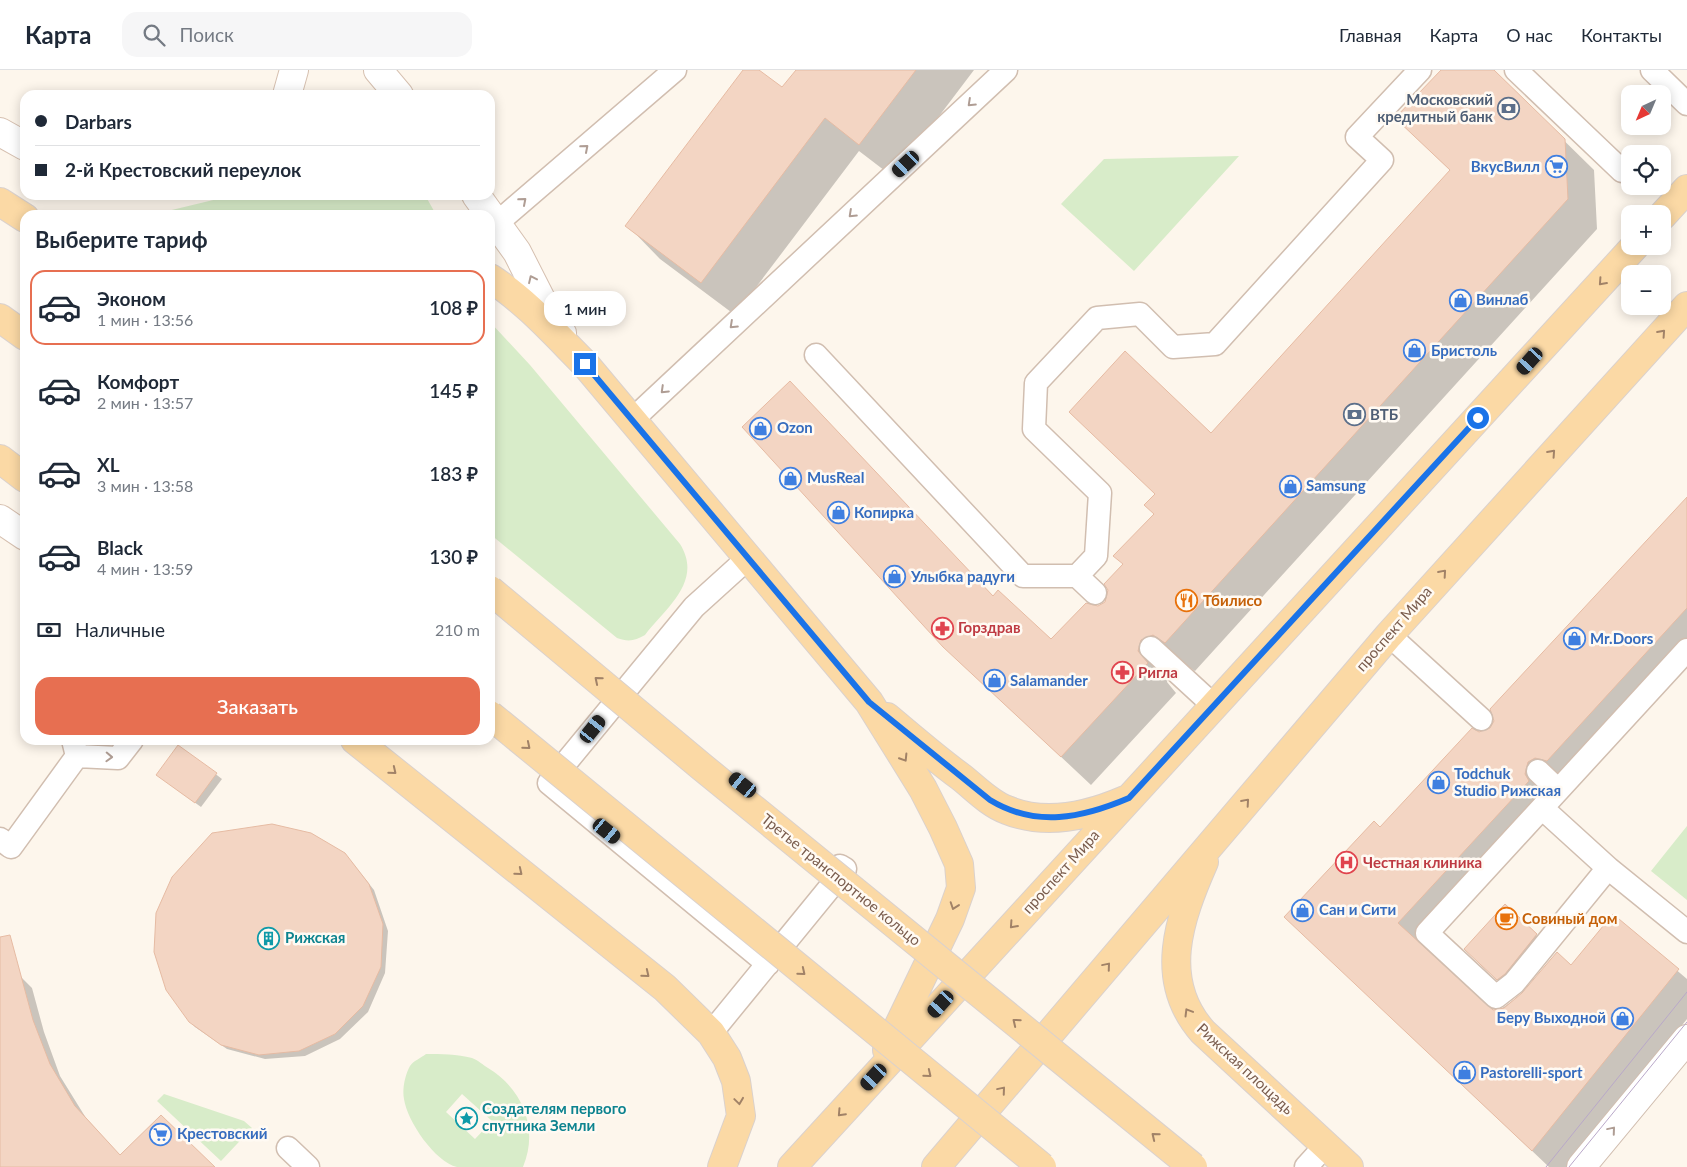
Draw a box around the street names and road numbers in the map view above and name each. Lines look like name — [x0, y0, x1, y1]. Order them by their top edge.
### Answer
street label: проспект Мира — [1352, 582, 1435, 674]
street label: Третье транспортное кольцо — [758, 809, 925, 949]
street label: проспект Мира — [1018, 826, 1103, 917]
street label: Рижская площадь — [1194, 1019, 1298, 1118]

